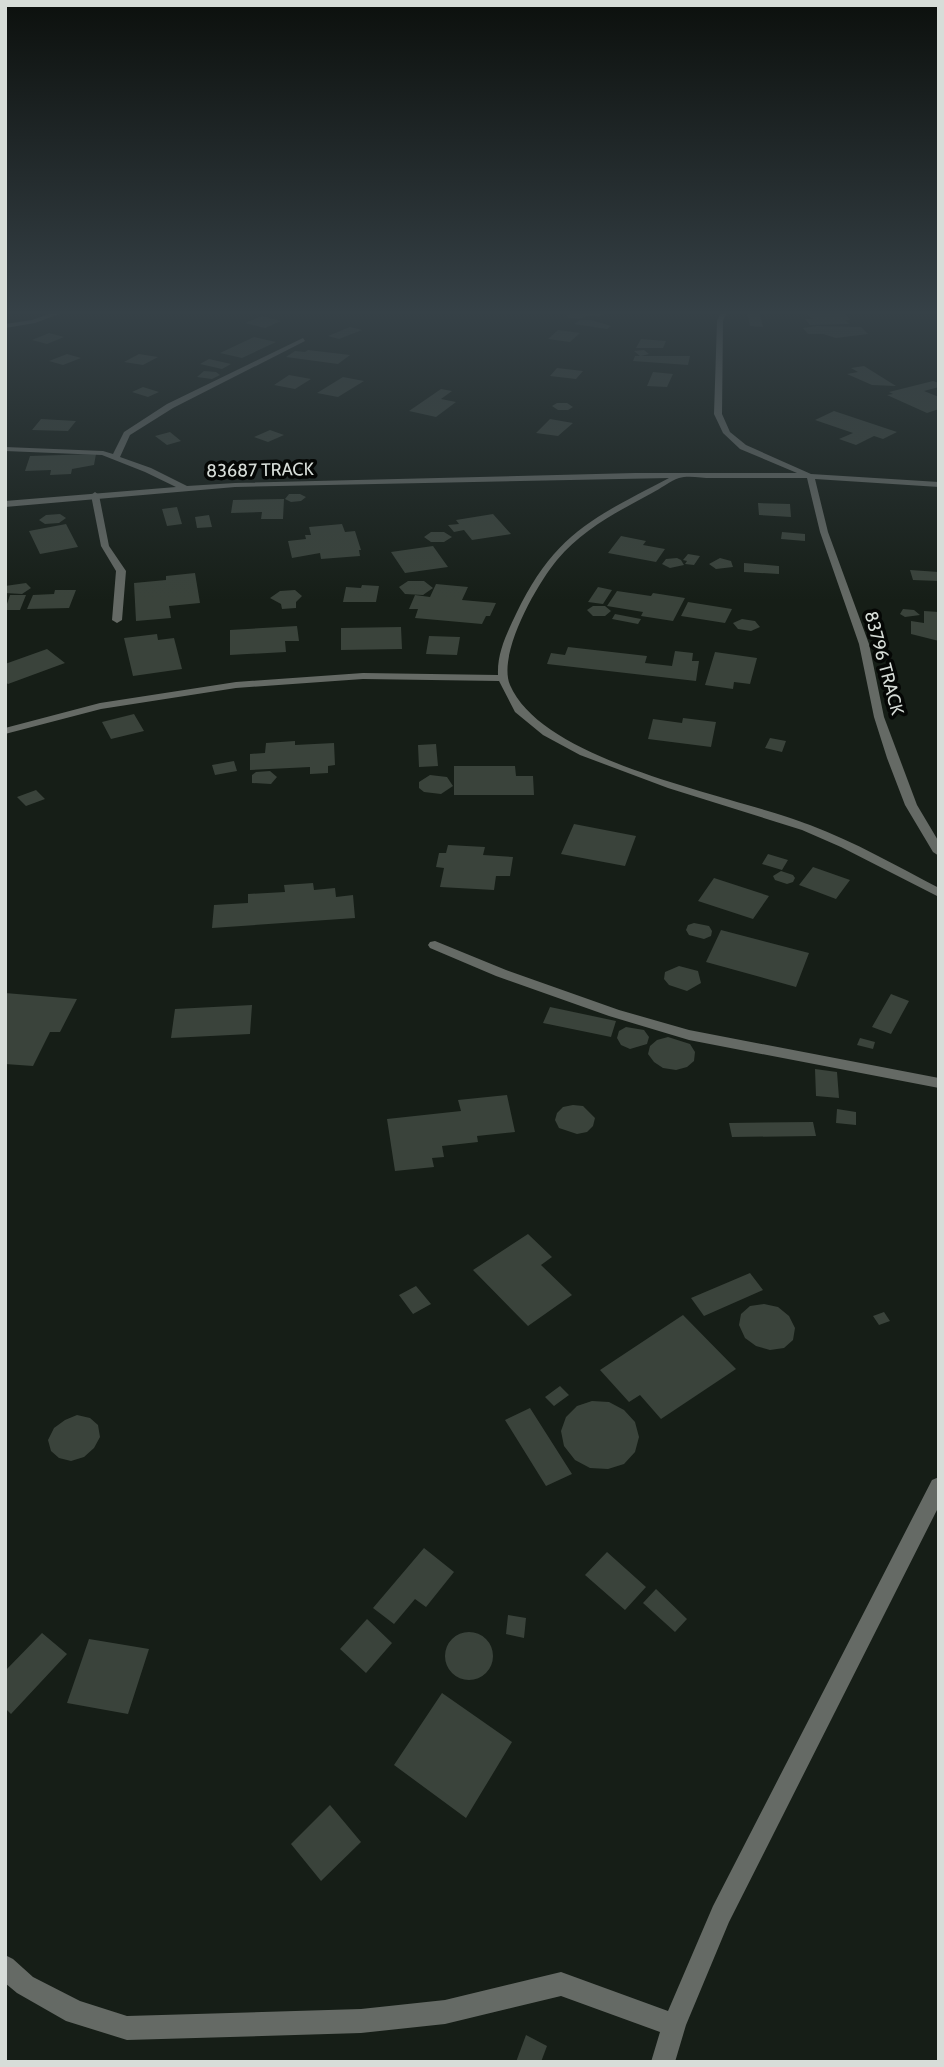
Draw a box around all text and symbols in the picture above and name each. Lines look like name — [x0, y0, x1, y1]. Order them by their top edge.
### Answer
street label: 83687 TRACK — [206, 458, 315, 482]
street label: 83796 TRACK — [860, 609, 909, 718]

